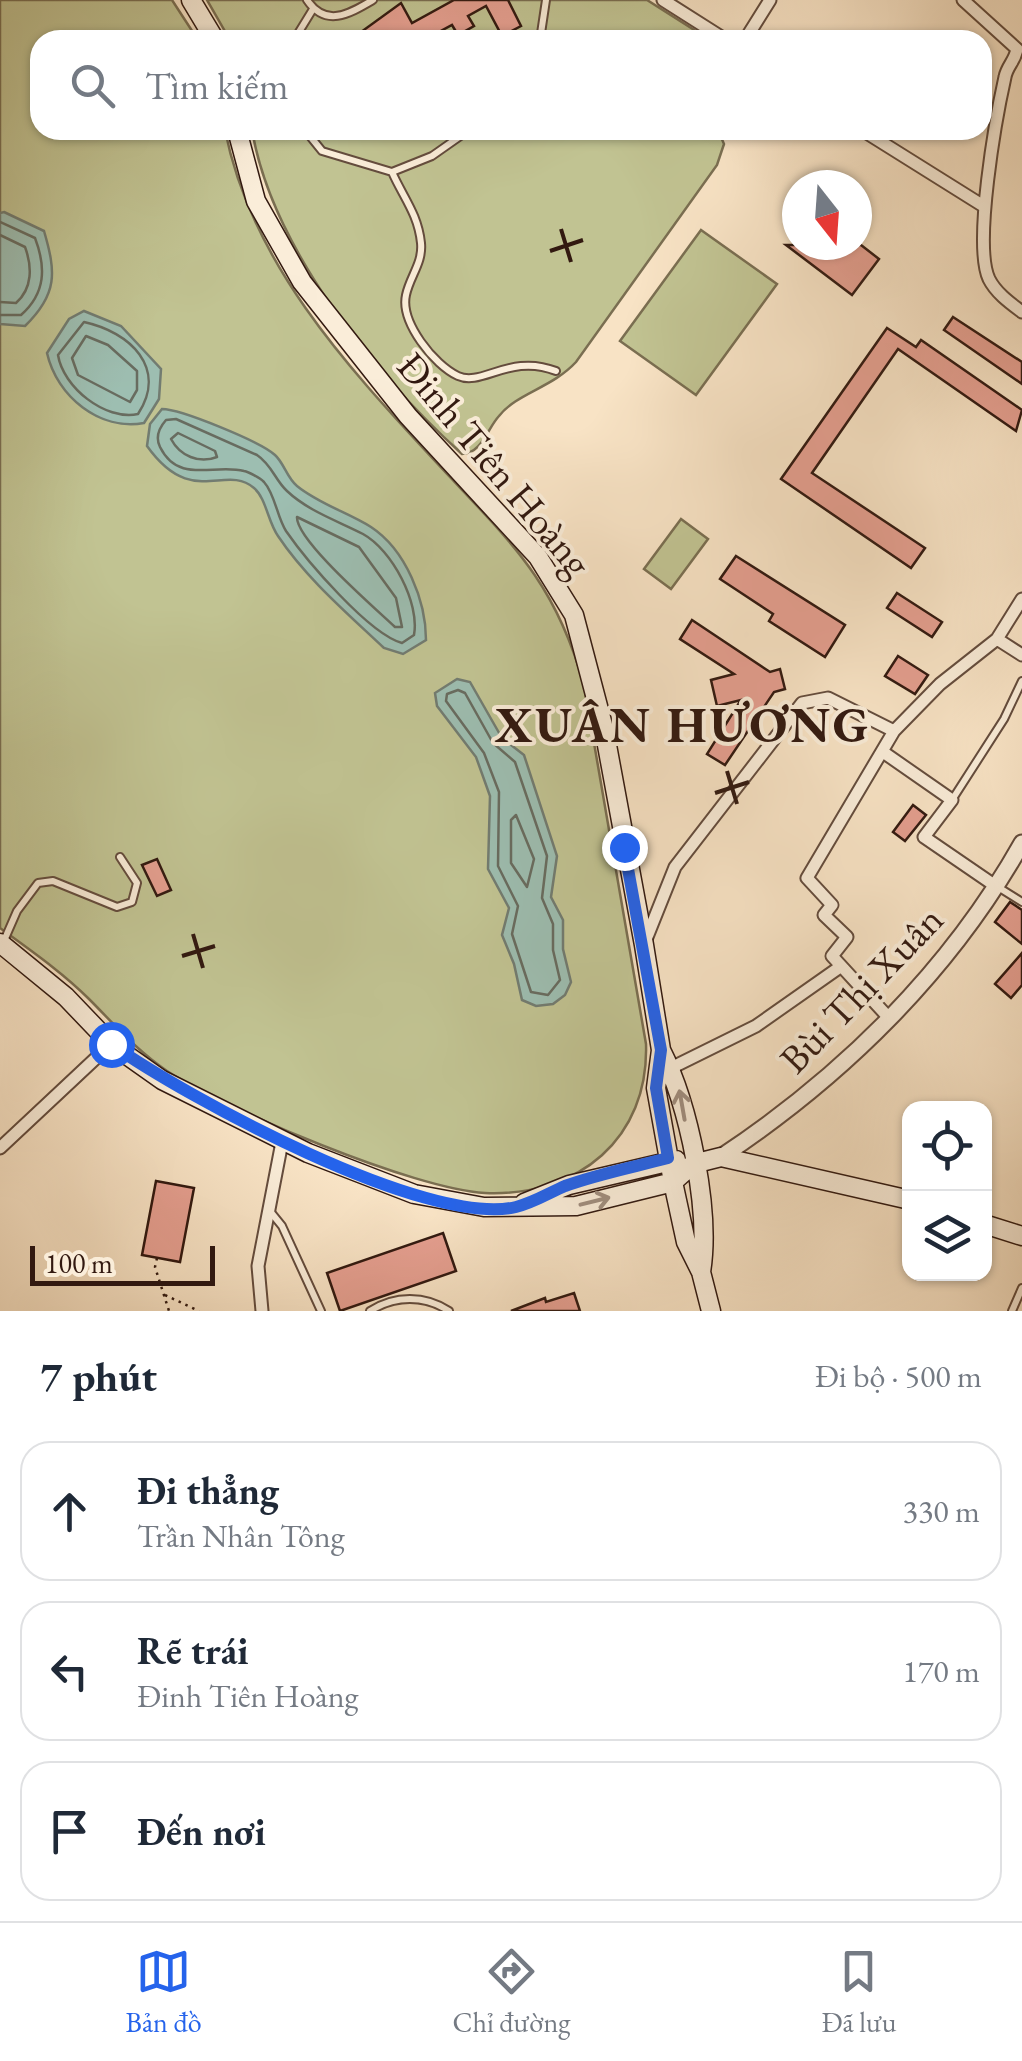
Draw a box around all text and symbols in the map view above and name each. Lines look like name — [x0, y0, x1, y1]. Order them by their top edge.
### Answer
search box — [30, 30, 992, 140]
icon: search — [65, 58, 120, 113]
text: Tìm kiếm — [145, 61, 288, 110]
north arrow — [782, 170, 872, 260]
street label: Đinh Tiên Hoàng — [386, 341, 604, 587]
district label: XUÂN HƯƠNG — [494, 692, 871, 757]
route end — [602, 825, 648, 871]
street label: Bùi Thị Xuân — [768, 894, 954, 1084]
route start — [89, 1022, 135, 1068]
one-way arrow — [672, 1089, 691, 1122]
map controls — [902, 1101, 992, 1281]
button: locate — [902, 1101, 992, 1191]
one-way arrow — [579, 1191, 610, 1210]
button: layers — [902, 1191, 992, 1281]
scale bar — [30, 1241, 215, 1286]
text: 100 m — [45, 1245, 113, 1281]
text: 7 phút — [40, 1349, 157, 1404]
text: Đi bộ · 500 m — [815, 1355, 982, 1397]
text: Đi thẳng — [137, 1466, 279, 1515]
icon: ahead — [42, 1484, 97, 1539]
text: 330 m — [903, 1490, 980, 1532]
text: Trần Nhân Tông — [137, 1515, 345, 1557]
text: Rẽ trái — [137, 1626, 249, 1675]
icon: left — [42, 1644, 97, 1699]
text: 170 m — [903, 1650, 980, 1692]
text: Đinh Tiên Hoàng — [137, 1675, 359, 1717]
icon: arrive — [42, 1804, 97, 1859]
text: Đến nơi — [137, 1807, 266, 1856]
tab: Bản đồ — [126, 1944, 202, 2040]
tab: Chỉ đường — [453, 1944, 570, 2040]
tab: Đã lưu — [821, 1944, 896, 2040]

